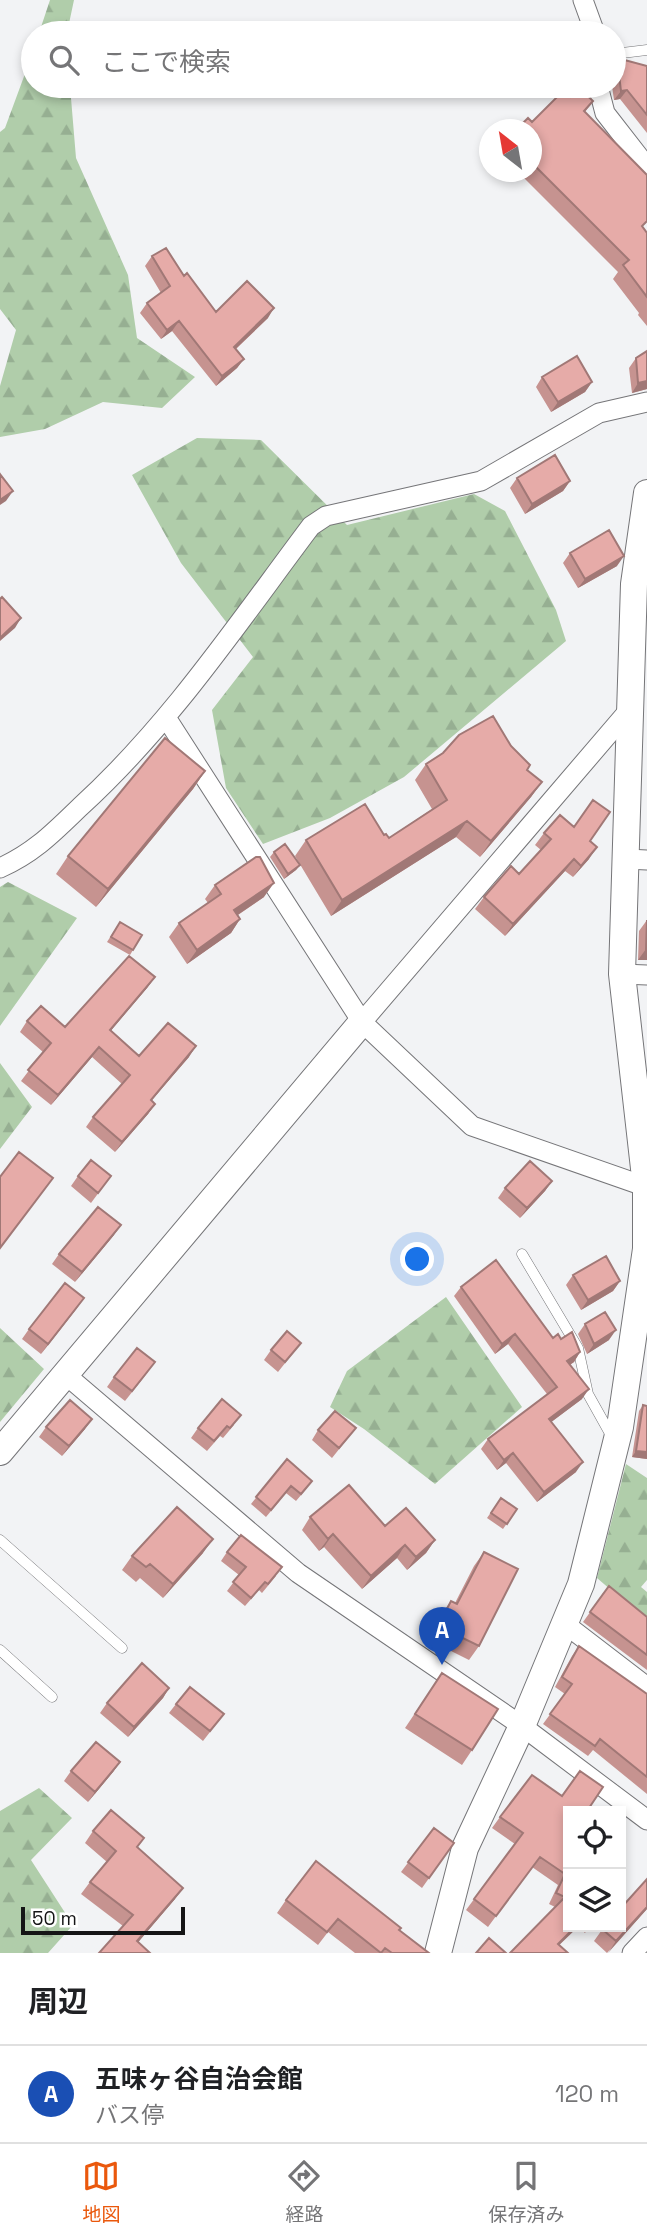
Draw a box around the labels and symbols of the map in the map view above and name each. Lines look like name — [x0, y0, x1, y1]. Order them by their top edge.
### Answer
north arrow — [479, 119, 542, 182]
your location — [400, 1242, 434, 1276]
pin: A — [419, 1607, 465, 1665]
scale bar — [21, 1904, 186, 1936]

